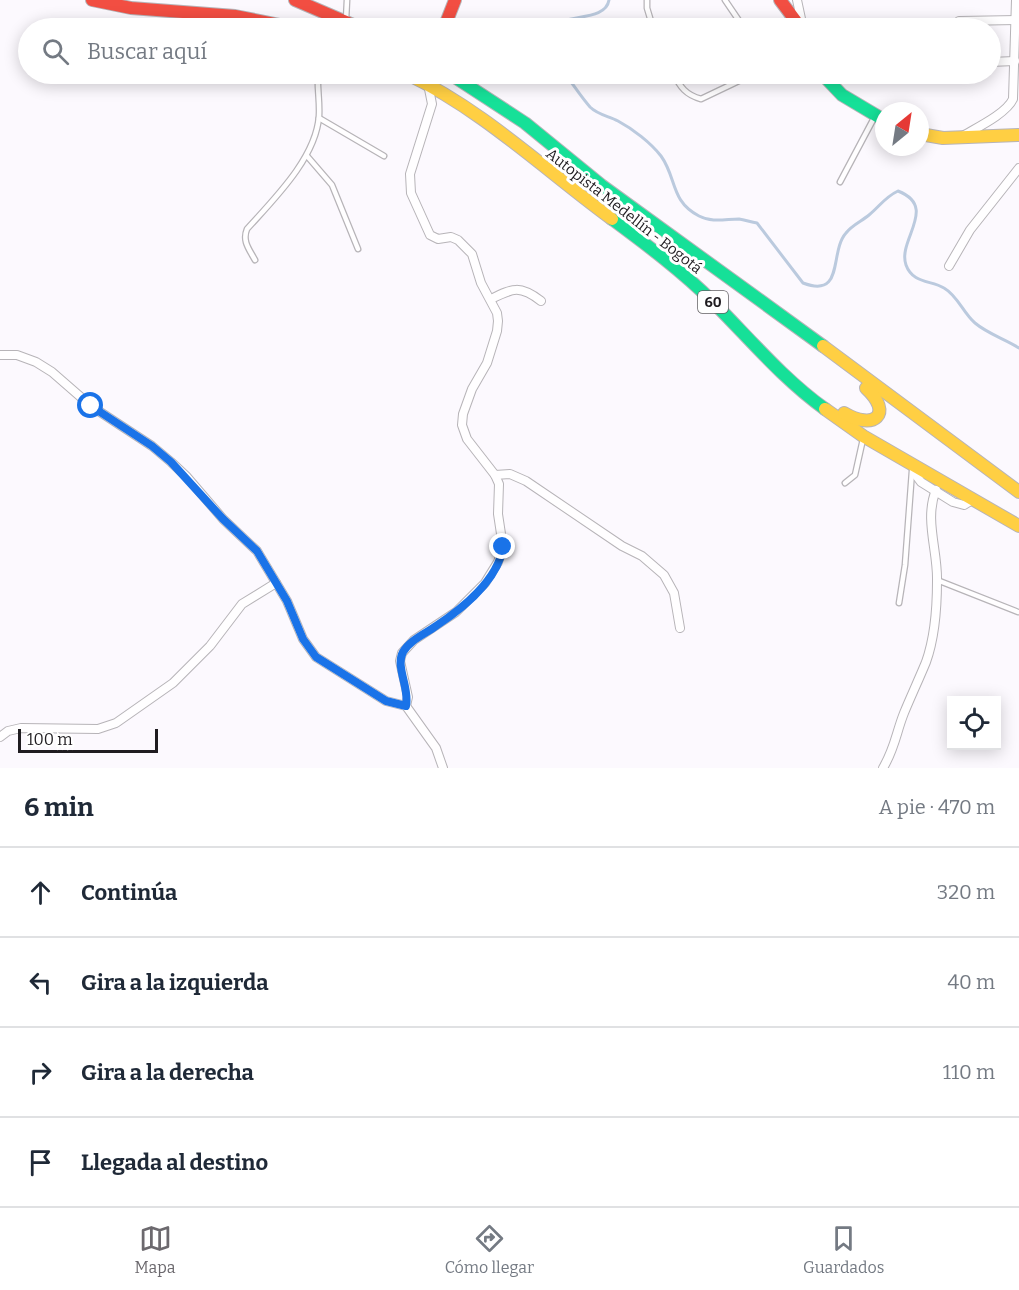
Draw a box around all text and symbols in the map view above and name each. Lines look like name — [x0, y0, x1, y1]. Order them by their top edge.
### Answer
search box — [18, 18, 1001, 84]
icon: search — [39, 35, 72, 68]
text: Buscar aquí — [87, 38, 207, 65]
north arrow — [875, 102, 929, 156]
street label: Autopista Medellín - Bogotá — [543, 145, 705, 277]
road number: 60 — [698, 291, 728, 313]
route start — [77, 392, 103, 418]
route end — [489, 533, 515, 559]
map controls — [947, 696, 1001, 750]
button: locate — [947, 696, 1001, 750]
scale bar — [18, 726, 158, 754]
text: 100 m — [27, 730, 72, 749]
text: 6 min — [24, 792, 94, 823]
text: A pie · 470 m — [879, 795, 995, 819]
icon: ahead — [24, 876, 57, 909]
text: Continúa — [81, 879, 177, 906]
text: 320 m — [937, 880, 995, 904]
icon: left — [24, 966, 57, 999]
text: Gira a la izquierda — [81, 969, 269, 996]
text: 40 m — [947, 970, 995, 994]
icon: right — [24, 1056, 57, 1089]
text: Gira a la derecha — [81, 1059, 254, 1086]
text: 110 m — [943, 1060, 995, 1084]
icon: arrive — [24, 1146, 57, 1179]
text: Llegada al destino — [81, 1149, 268, 1176]
tab: Mapa — [135, 1222, 176, 1277]
tab: Cómo llegar — [445, 1222, 534, 1277]
tab: Guardados — [803, 1222, 884, 1277]

